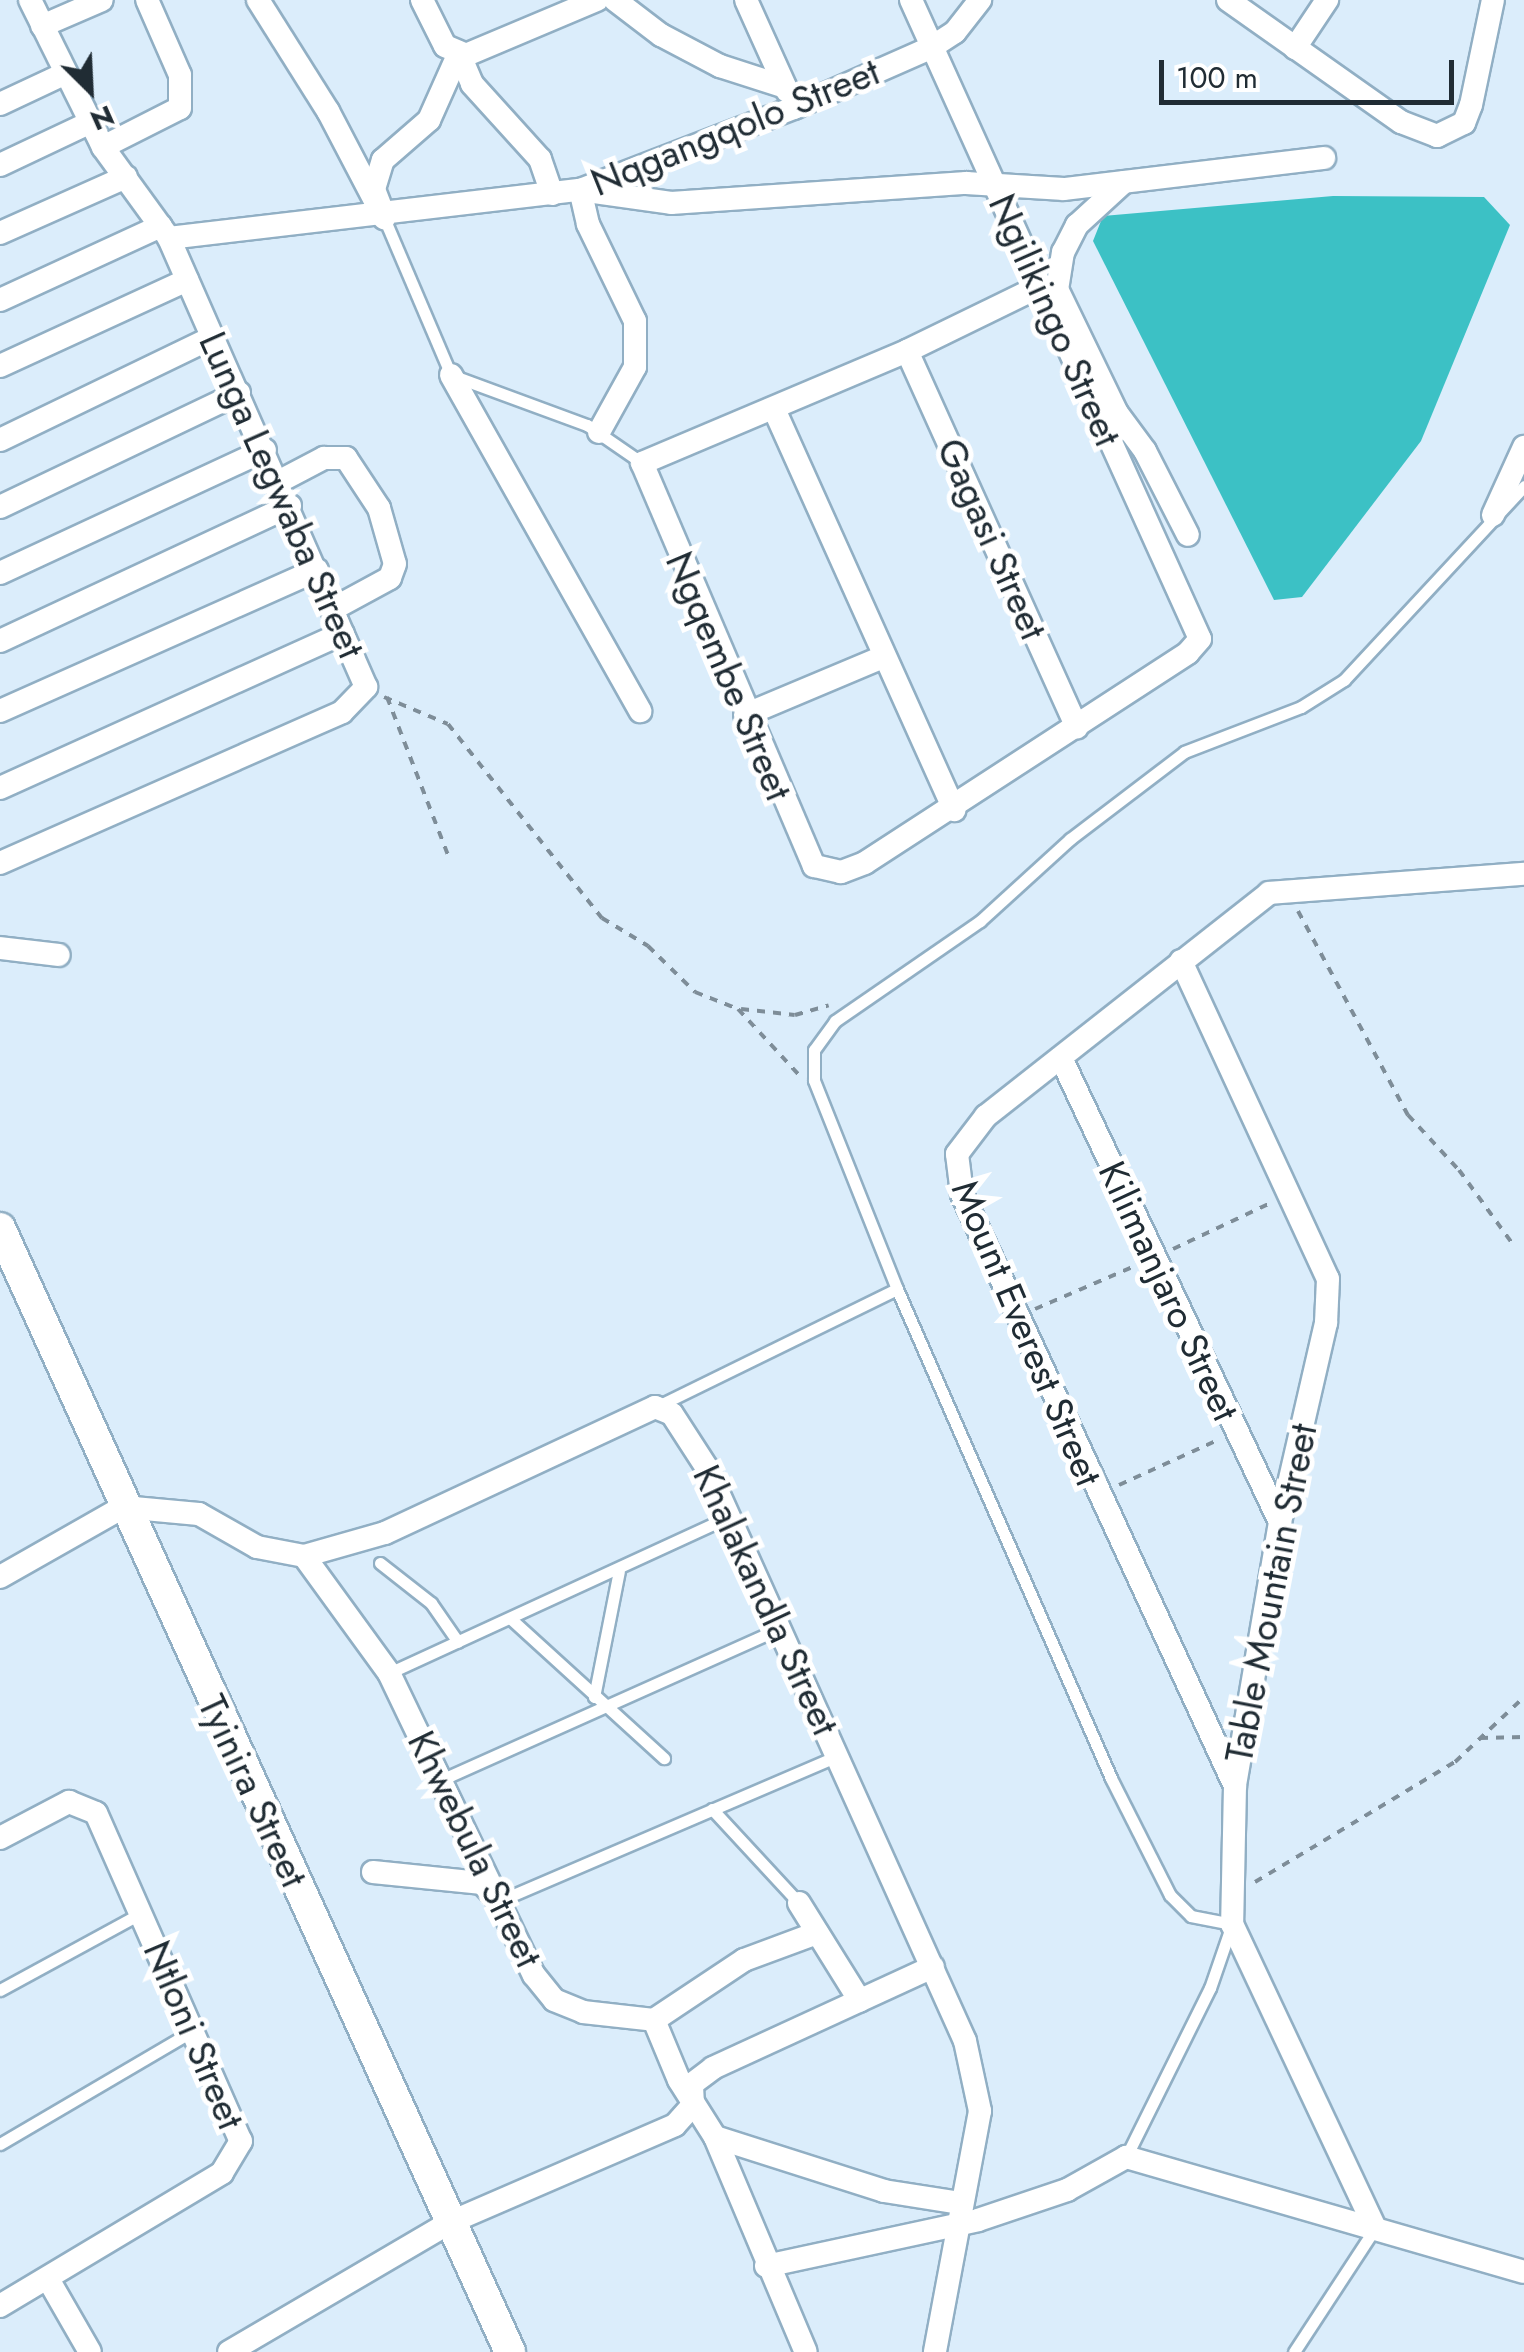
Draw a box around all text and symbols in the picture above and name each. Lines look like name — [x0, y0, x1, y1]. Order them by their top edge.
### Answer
north arrow — [40, 40, 140, 140]
scale bar — [1164, 40, 1459, 102]
street label: Nqgangqolo Street — [584, 48, 886, 206]
text: 100 m — [1176, 56, 1258, 99]
text: N — [84, 95, 121, 141]
street label: Ngilikingo Street — [979, 187, 1131, 453]
street label: Lunga Legwaba Street — [190, 325, 374, 665]
street label: Gagasi Street — [927, 432, 1057, 646]
street label: Ngqembe Street — [656, 545, 802, 807]
street label: Kilimanjaro Street — [1089, 1154, 1249, 1428]
street label: Mount Everest Street — [942, 1174, 1112, 1492]
street label: Table Mountain Street — [1216, 1420, 1326, 1766]
street label: Khalakandla Street — [684, 1458, 848, 1742]
street label: Tyinira Street — [189, 1688, 317, 1894]
street label: Khwebula Street — [398, 1724, 552, 1974]
street label: Ntloni Street — [134, 1934, 254, 2136]

